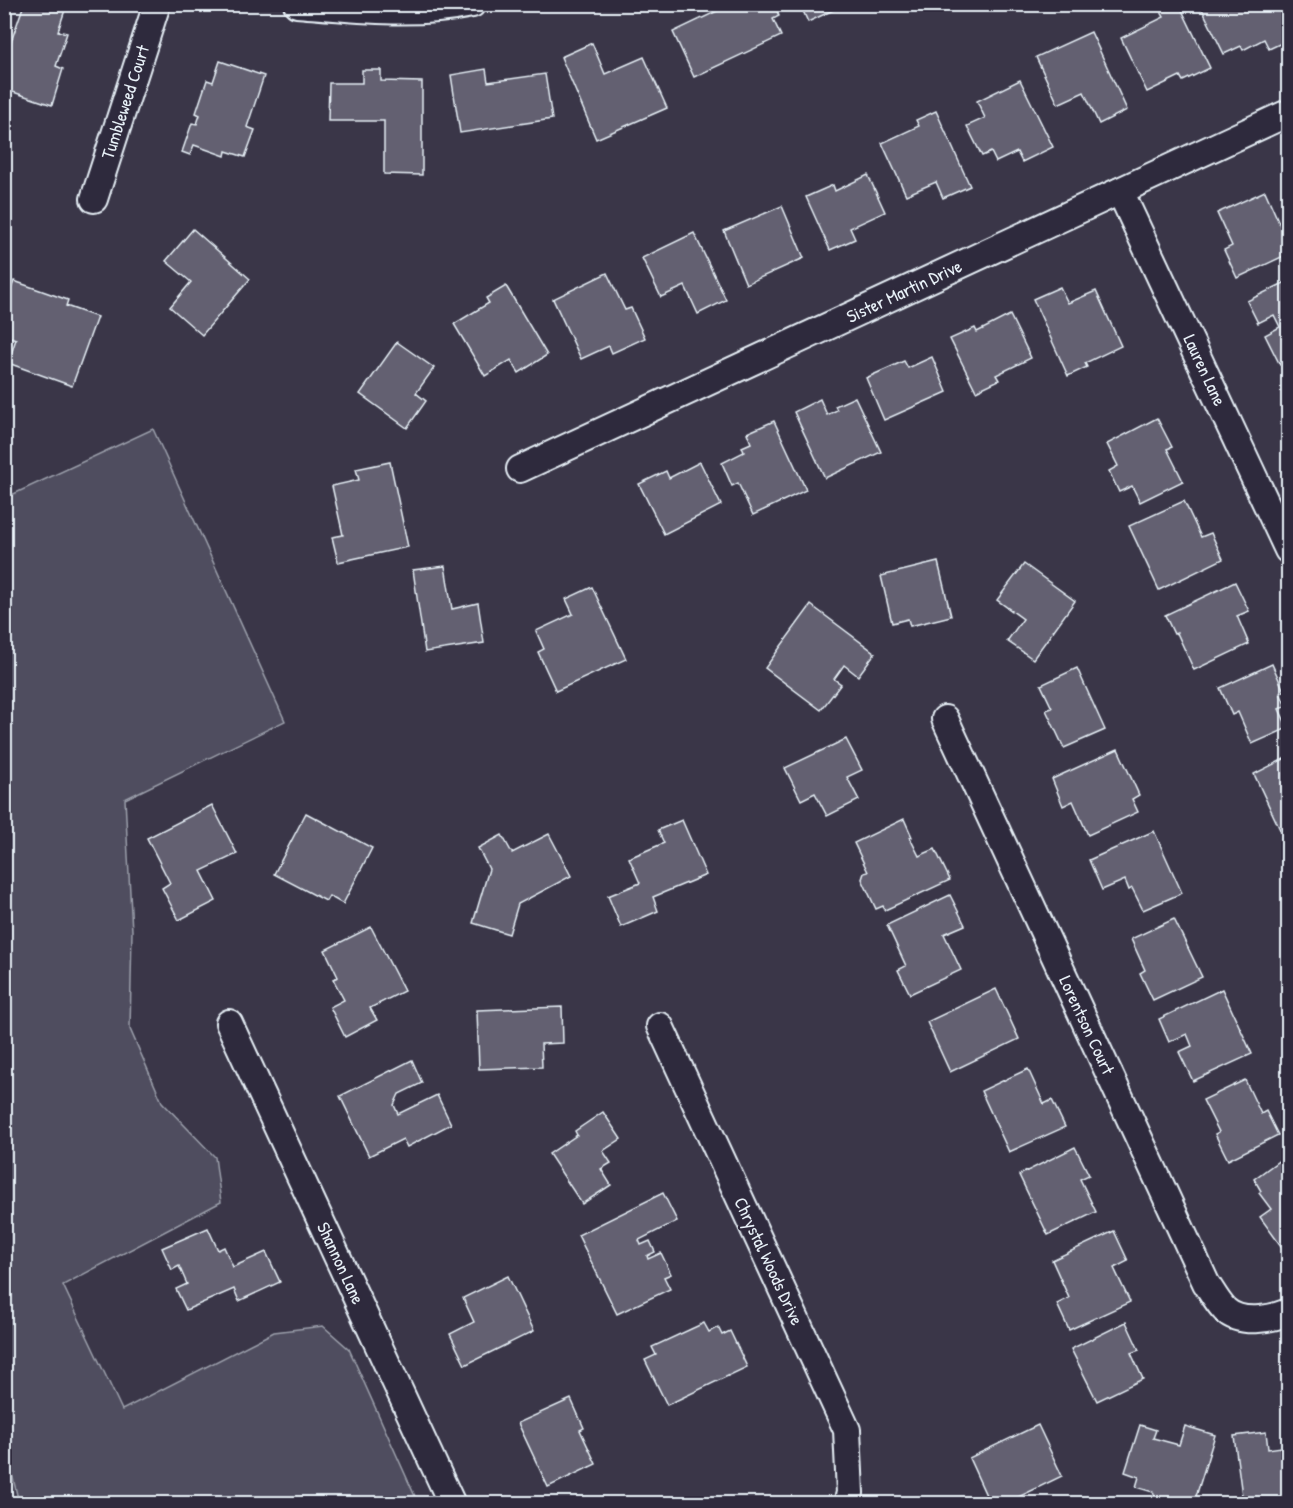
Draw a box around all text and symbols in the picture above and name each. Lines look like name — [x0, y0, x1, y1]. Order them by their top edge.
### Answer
street label: Tumbleweed Court — [95, 41, 155, 162]
street label: Sister Martin Drive — [842, 253, 966, 329]
street label: Lauren Lane — [1178, 330, 1232, 410]
street label: Lorentson Court — [1053, 972, 1121, 1079]
street label: Chrystal Woods Drive — [728, 1193, 810, 1329]
street label: Shannon Lane — [311, 1218, 371, 1308]

